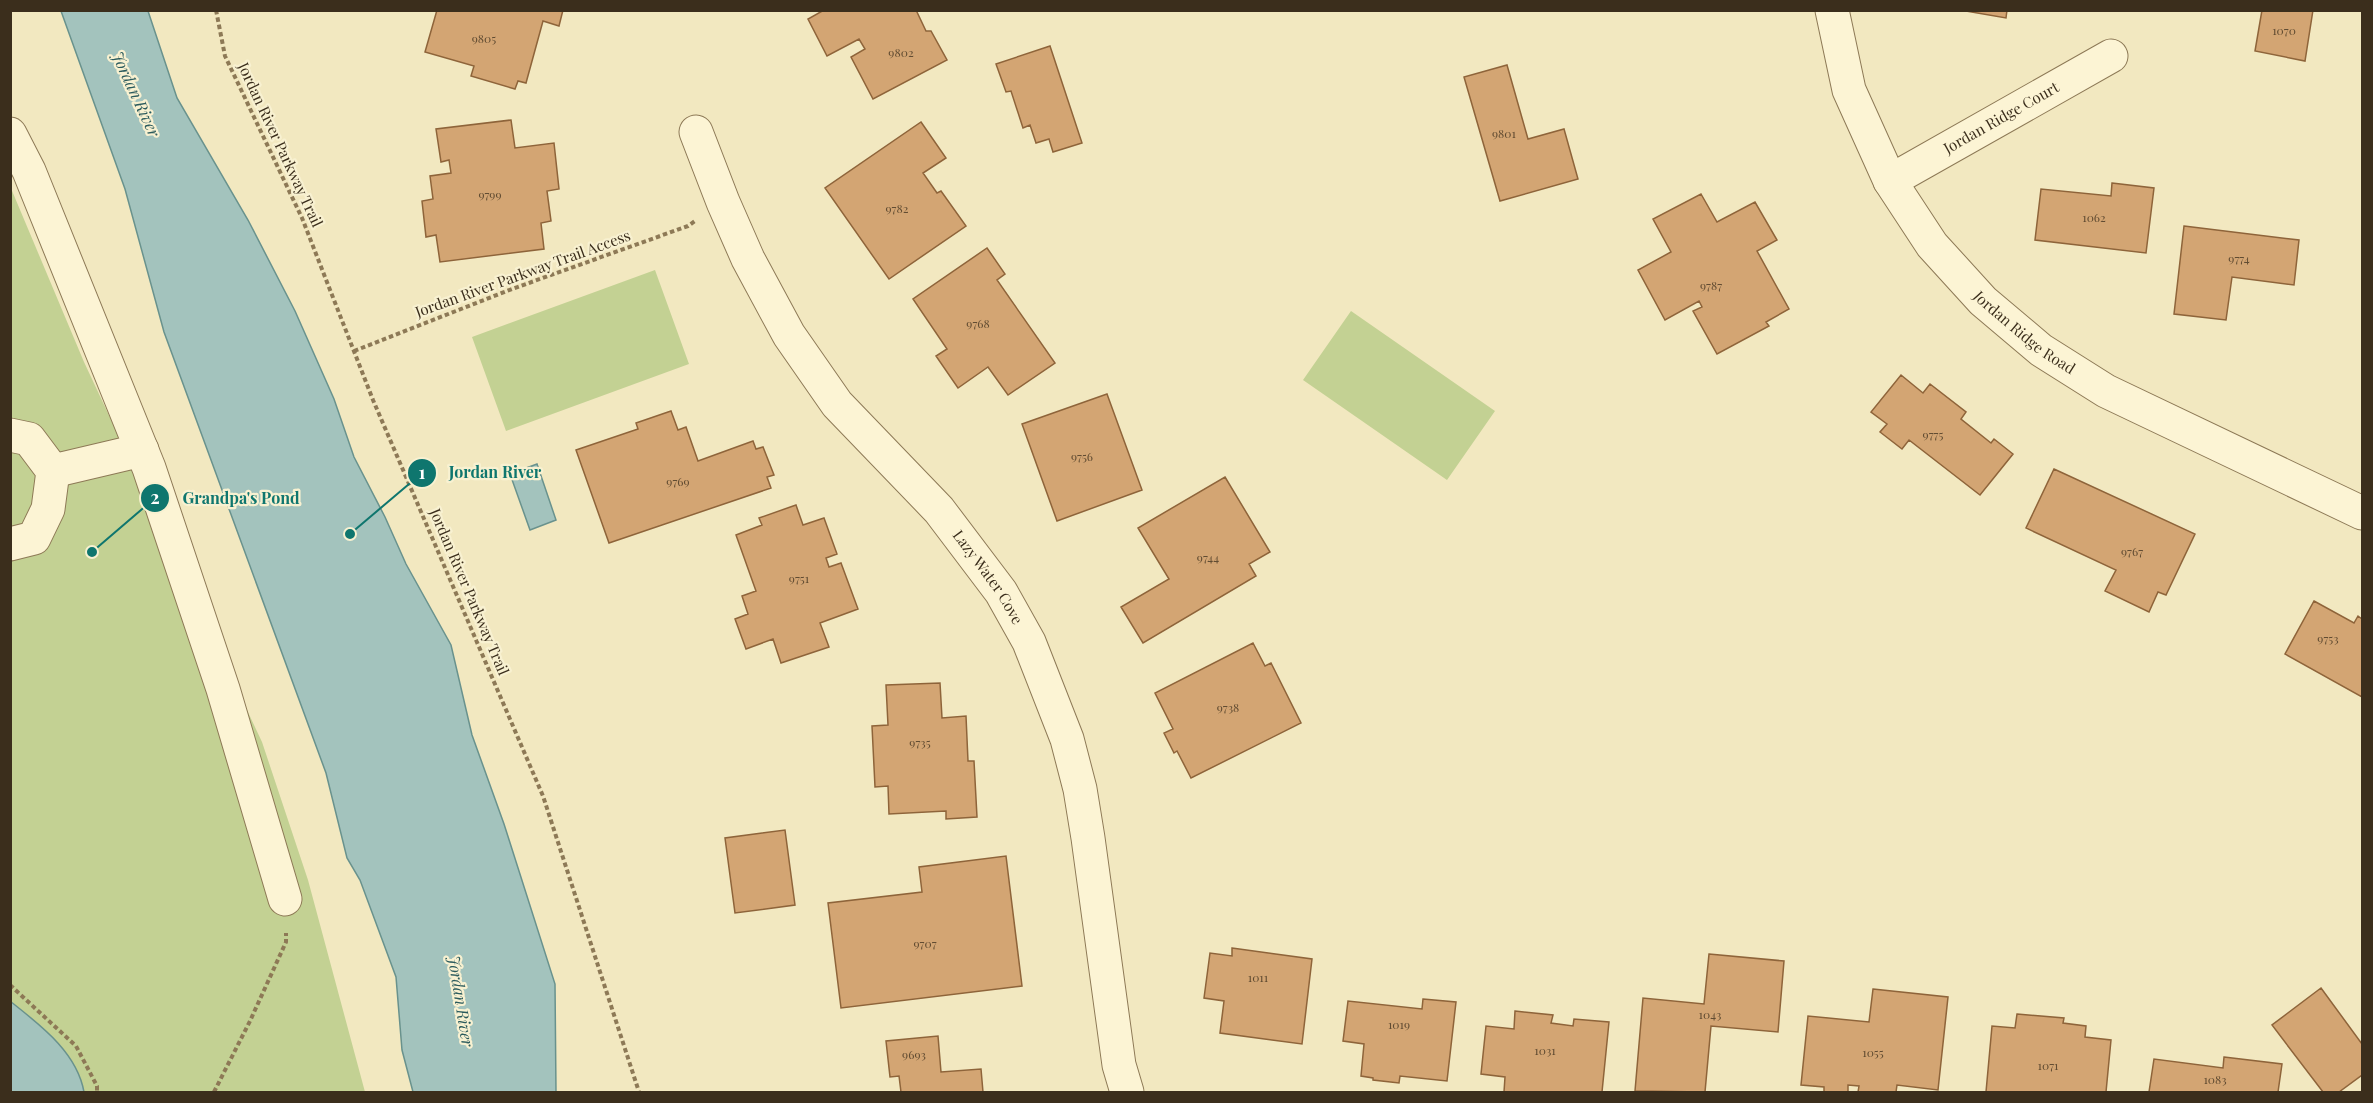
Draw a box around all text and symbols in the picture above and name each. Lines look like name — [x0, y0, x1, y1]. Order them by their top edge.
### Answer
house number: 1070 — [2272, 22, 2296, 38]
house number: 9805 — [472, 30, 496, 46]
house number: 9802 — [888, 44, 914, 60]
water label: Jordan River — [108, 48, 166, 141]
street label: Jordan River Parkway Trail — [234, 58, 328, 230]
street label: Jordan Ridge Court — [1939, 76, 2063, 158]
house number: 9801 — [1492, 125, 1517, 141]
house number: 9799 — [478, 186, 502, 202]
house number: 9782 — [886, 200, 909, 216]
house number: 1062 — [2082, 209, 2106, 225]
street label: Jordan River Parkway Trail Access — [411, 225, 633, 322]
house number: 9774 — [2228, 250, 2250, 266]
house number: 9787 — [1700, 277, 1722, 293]
street label: Jordan Ridge Road — [1969, 285, 2080, 378]
house number: 9768 — [966, 315, 990, 331]
house number: 9775 — [1923, 426, 1943, 442]
house number: 9756 — [1071, 448, 1093, 464]
callout: Jordan River — [407, 456, 554, 490]
text: 1 — [419, 460, 426, 484]
text: Jordan River — [448, 461, 542, 482]
house number: 9769 — [666, 473, 690, 489]
callout: Grandpa's Pond — [140, 481, 311, 515]
text: 2 — [150, 485, 160, 509]
text: Grandpa's Pond — [182, 487, 300, 508]
street label: Jordan River Parkway Trail — [425, 504, 514, 678]
street label: Lazy Water Cove — [949, 526, 1028, 628]
house number: 9767 — [2121, 543, 2143, 559]
house number: 9744 — [1197, 549, 1219, 565]
house number: 9751 — [789, 570, 810, 586]
house number: 9753 — [2317, 630, 2339, 646]
house number: 9738 — [1217, 699, 1239, 715]
house number: 9735 — [909, 734, 931, 750]
house number: 9707 — [913, 935, 937, 951]
water label: Jordan River — [444, 954, 479, 1049]
house number: 1011 — [1248, 969, 1269, 985]
house number: 1043 — [1699, 1006, 1721, 1022]
house number: 1019 — [1388, 1016, 1410, 1032]
house number: 1031 — [1534, 1042, 1556, 1058]
house number: 1055 — [1862, 1044, 1884, 1060]
house number: 9693 — [902, 1046, 926, 1062]
house number: 1071 — [2038, 1057, 2059, 1073]
house number: 1083 — [2203, 1071, 2227, 1087]

